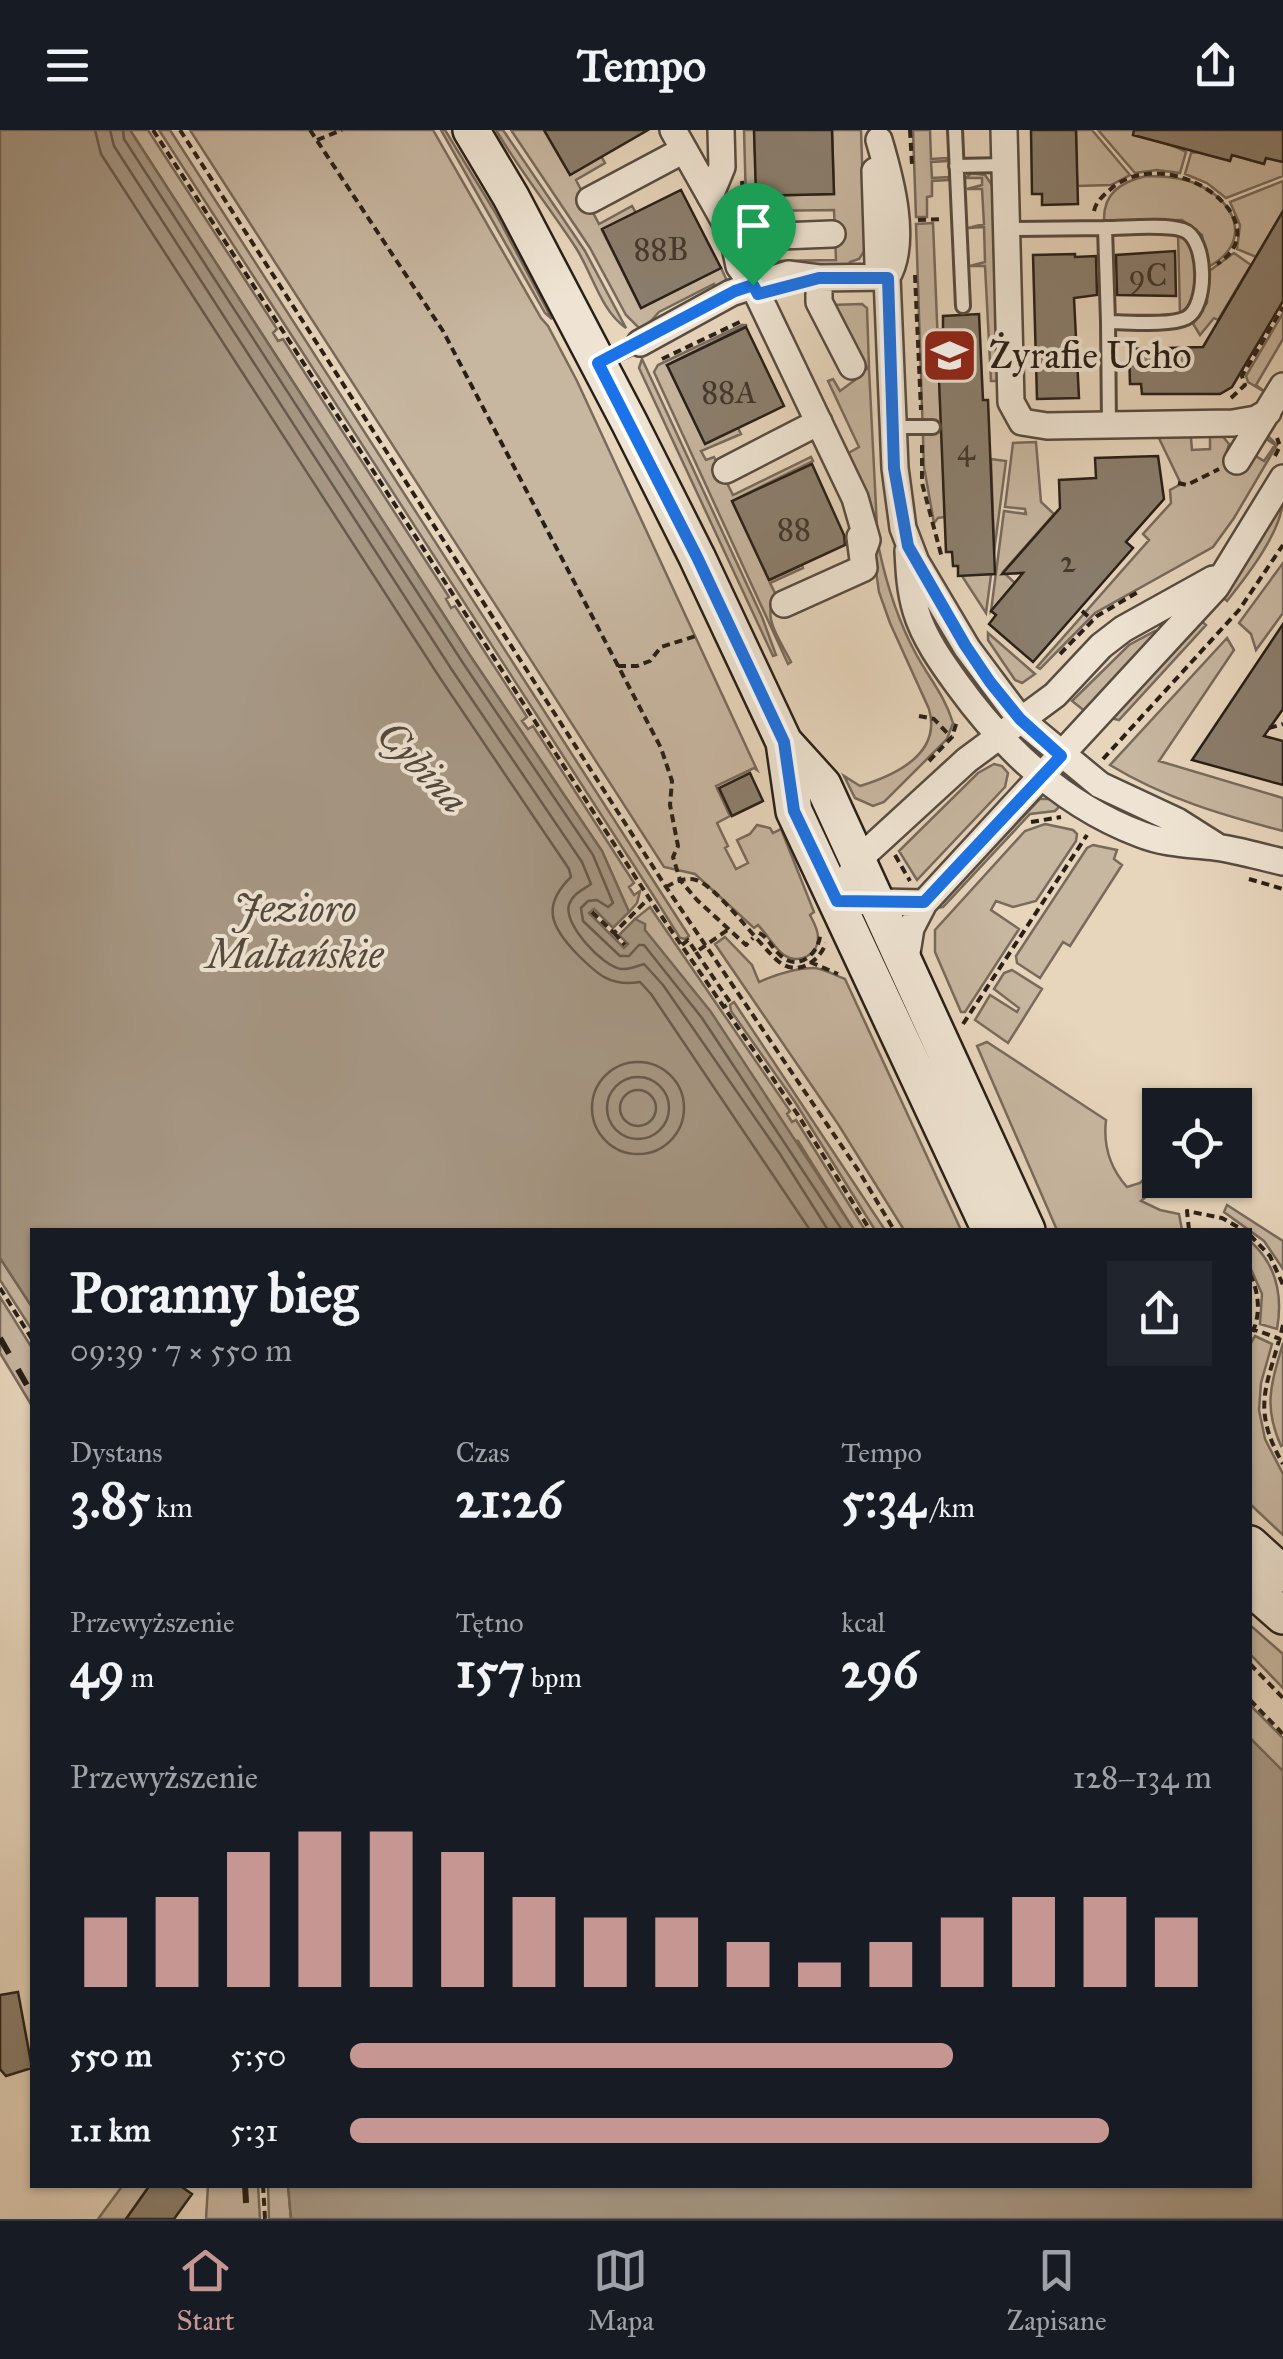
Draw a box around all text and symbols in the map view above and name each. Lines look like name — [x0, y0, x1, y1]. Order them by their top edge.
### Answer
icon: menu — [40, 38, 95, 93]
text: Tempo — [577, 38, 706, 93]
icon: share — [1188, 38, 1243, 93]
pin — [711, 183, 796, 286]
icon: arrive — [726, 198, 781, 253]
house number: 88B — [633, 230, 689, 269]
house number: 9C — [1129, 256, 1168, 295]
school or university icon: Żyrafie Ucho — [920, 325, 980, 385]
place label: Żyrafie Ucho — [989, 332, 1192, 378]
house number: 88A — [701, 373, 757, 412]
house number: 4 — [957, 430, 976, 469]
house number: 88 — [777, 510, 811, 549]
house number: 2 — [1060, 542, 1076, 581]
water label: Cybina — [367, 710, 479, 824]
water label: Jezioro Maltańskie — [203, 884, 385, 979]
map controls — [1142, 1088, 1252, 1198]
button: locate — [1142, 1088, 1252, 1198]
text: Poranny bieg — [70, 1260, 358, 1327]
button: share — [1107, 1261, 1212, 1366]
text: 09:39 · 7 × 550 m — [70, 1331, 292, 1370]
text: Dystans — [70, 1435, 163, 1470]
text: Czas — [456, 1435, 510, 1470]
text: Tempo — [841, 1435, 922, 1470]
text: 3.85 — [70, 1470, 150, 1531]
text: 21:26 — [456, 1470, 563, 1531]
text: 5:34 — [841, 1470, 925, 1531]
text: km — [150, 1490, 193, 1525]
text: /km — [925, 1490, 975, 1525]
text: Przewyższenie — [70, 1605, 235, 1640]
text: Tętno — [456, 1605, 524, 1640]
text: kcal — [841, 1605, 885, 1640]
text: 49 — [70, 1640, 125, 1701]
text: 157 — [456, 1640, 525, 1701]
text: 296 — [841, 1640, 918, 1701]
text: m — [125, 1660, 154, 1695]
text: bpm — [525, 1660, 582, 1695]
text: Przewyższenie — [70, 1758, 258, 1797]
text: 128–134 m — [1073, 1758, 1212, 1797]
text: 550 m — [70, 2036, 152, 2075]
text: 5:50 — [230, 2036, 286, 2075]
text: 1.1 km — [70, 2111, 151, 2150]
text: 5:31 — [230, 2111, 278, 2150]
tab: Start — [176, 2243, 235, 2338]
tab: Mapa — [587, 2243, 654, 2338]
tab: Zapisane — [1007, 2243, 1107, 2338]

